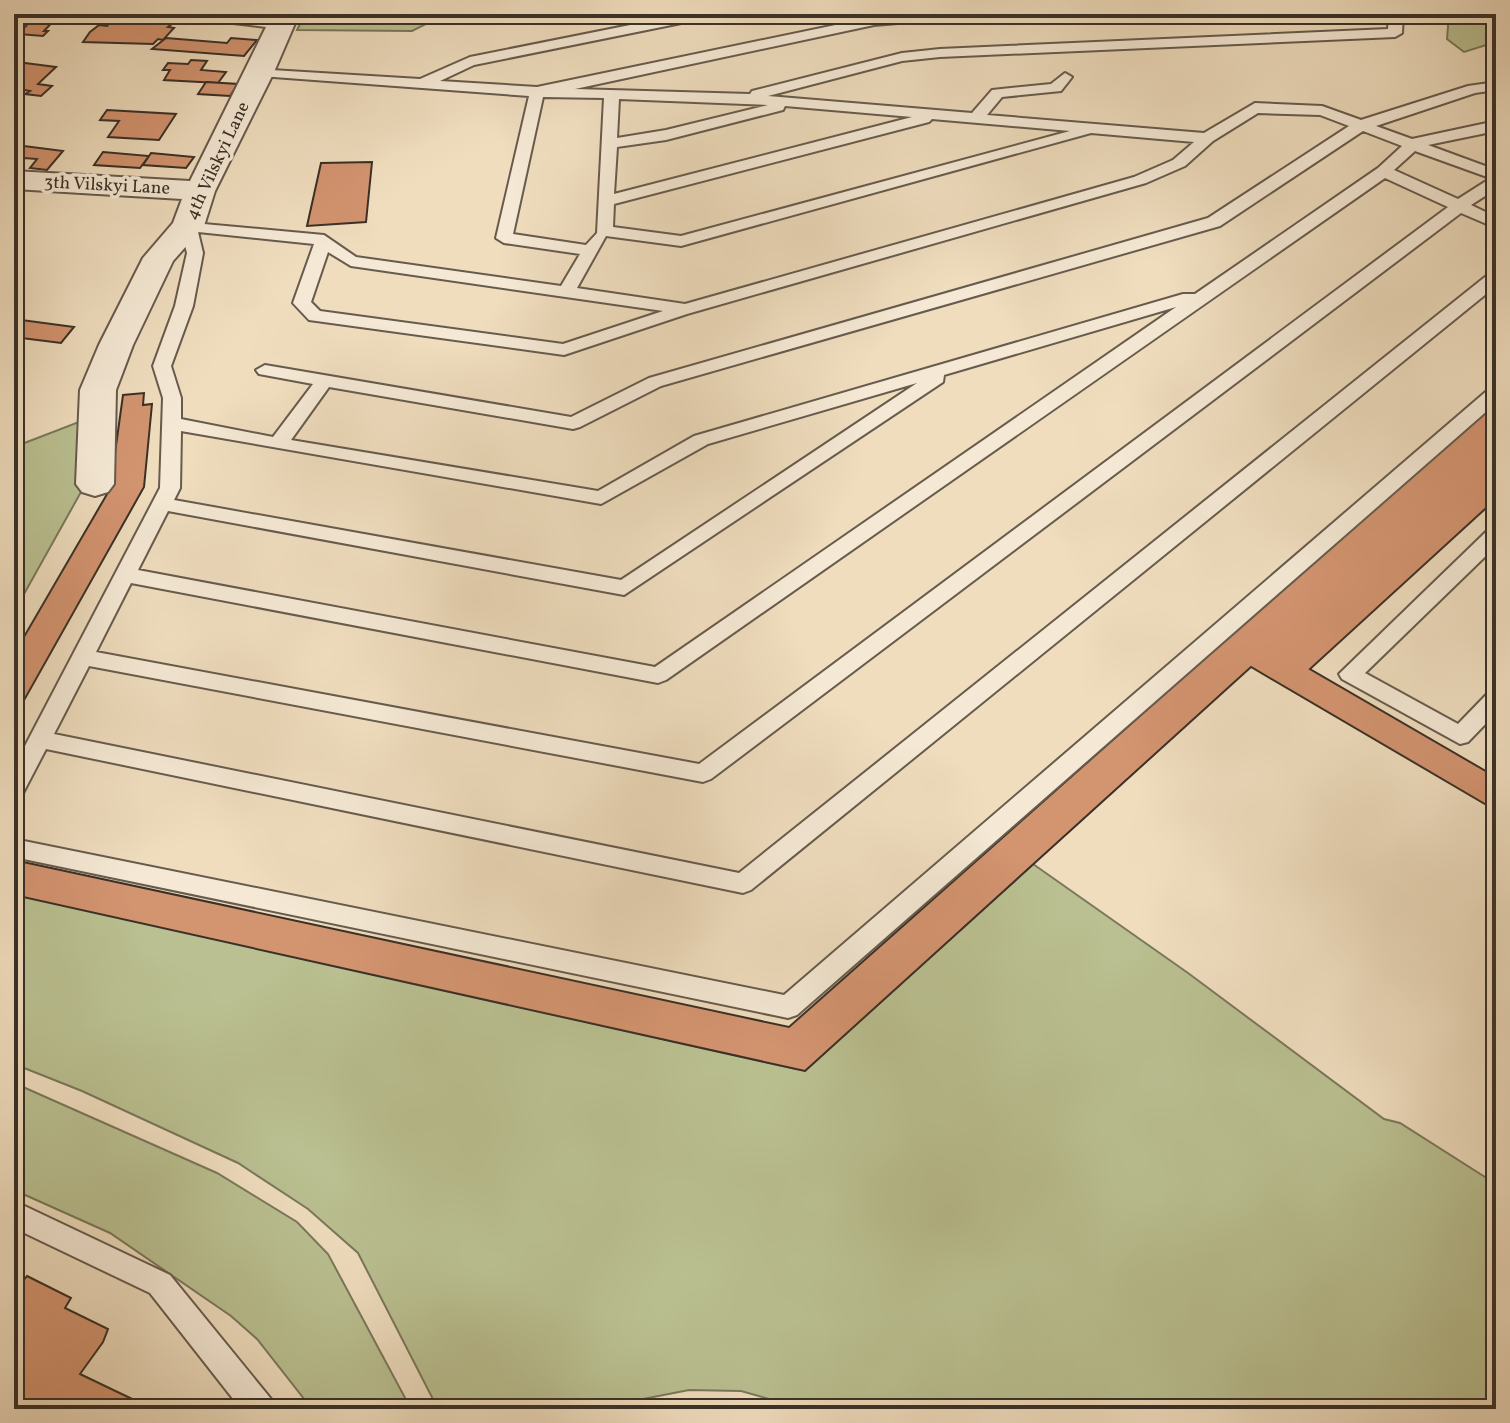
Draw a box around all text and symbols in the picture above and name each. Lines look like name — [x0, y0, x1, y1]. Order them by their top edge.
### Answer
street label: 4th Vilskyi Lane — [180, 98, 256, 224]
street label: 3th Vilskyi Lane — [43, 170, 171, 202]

